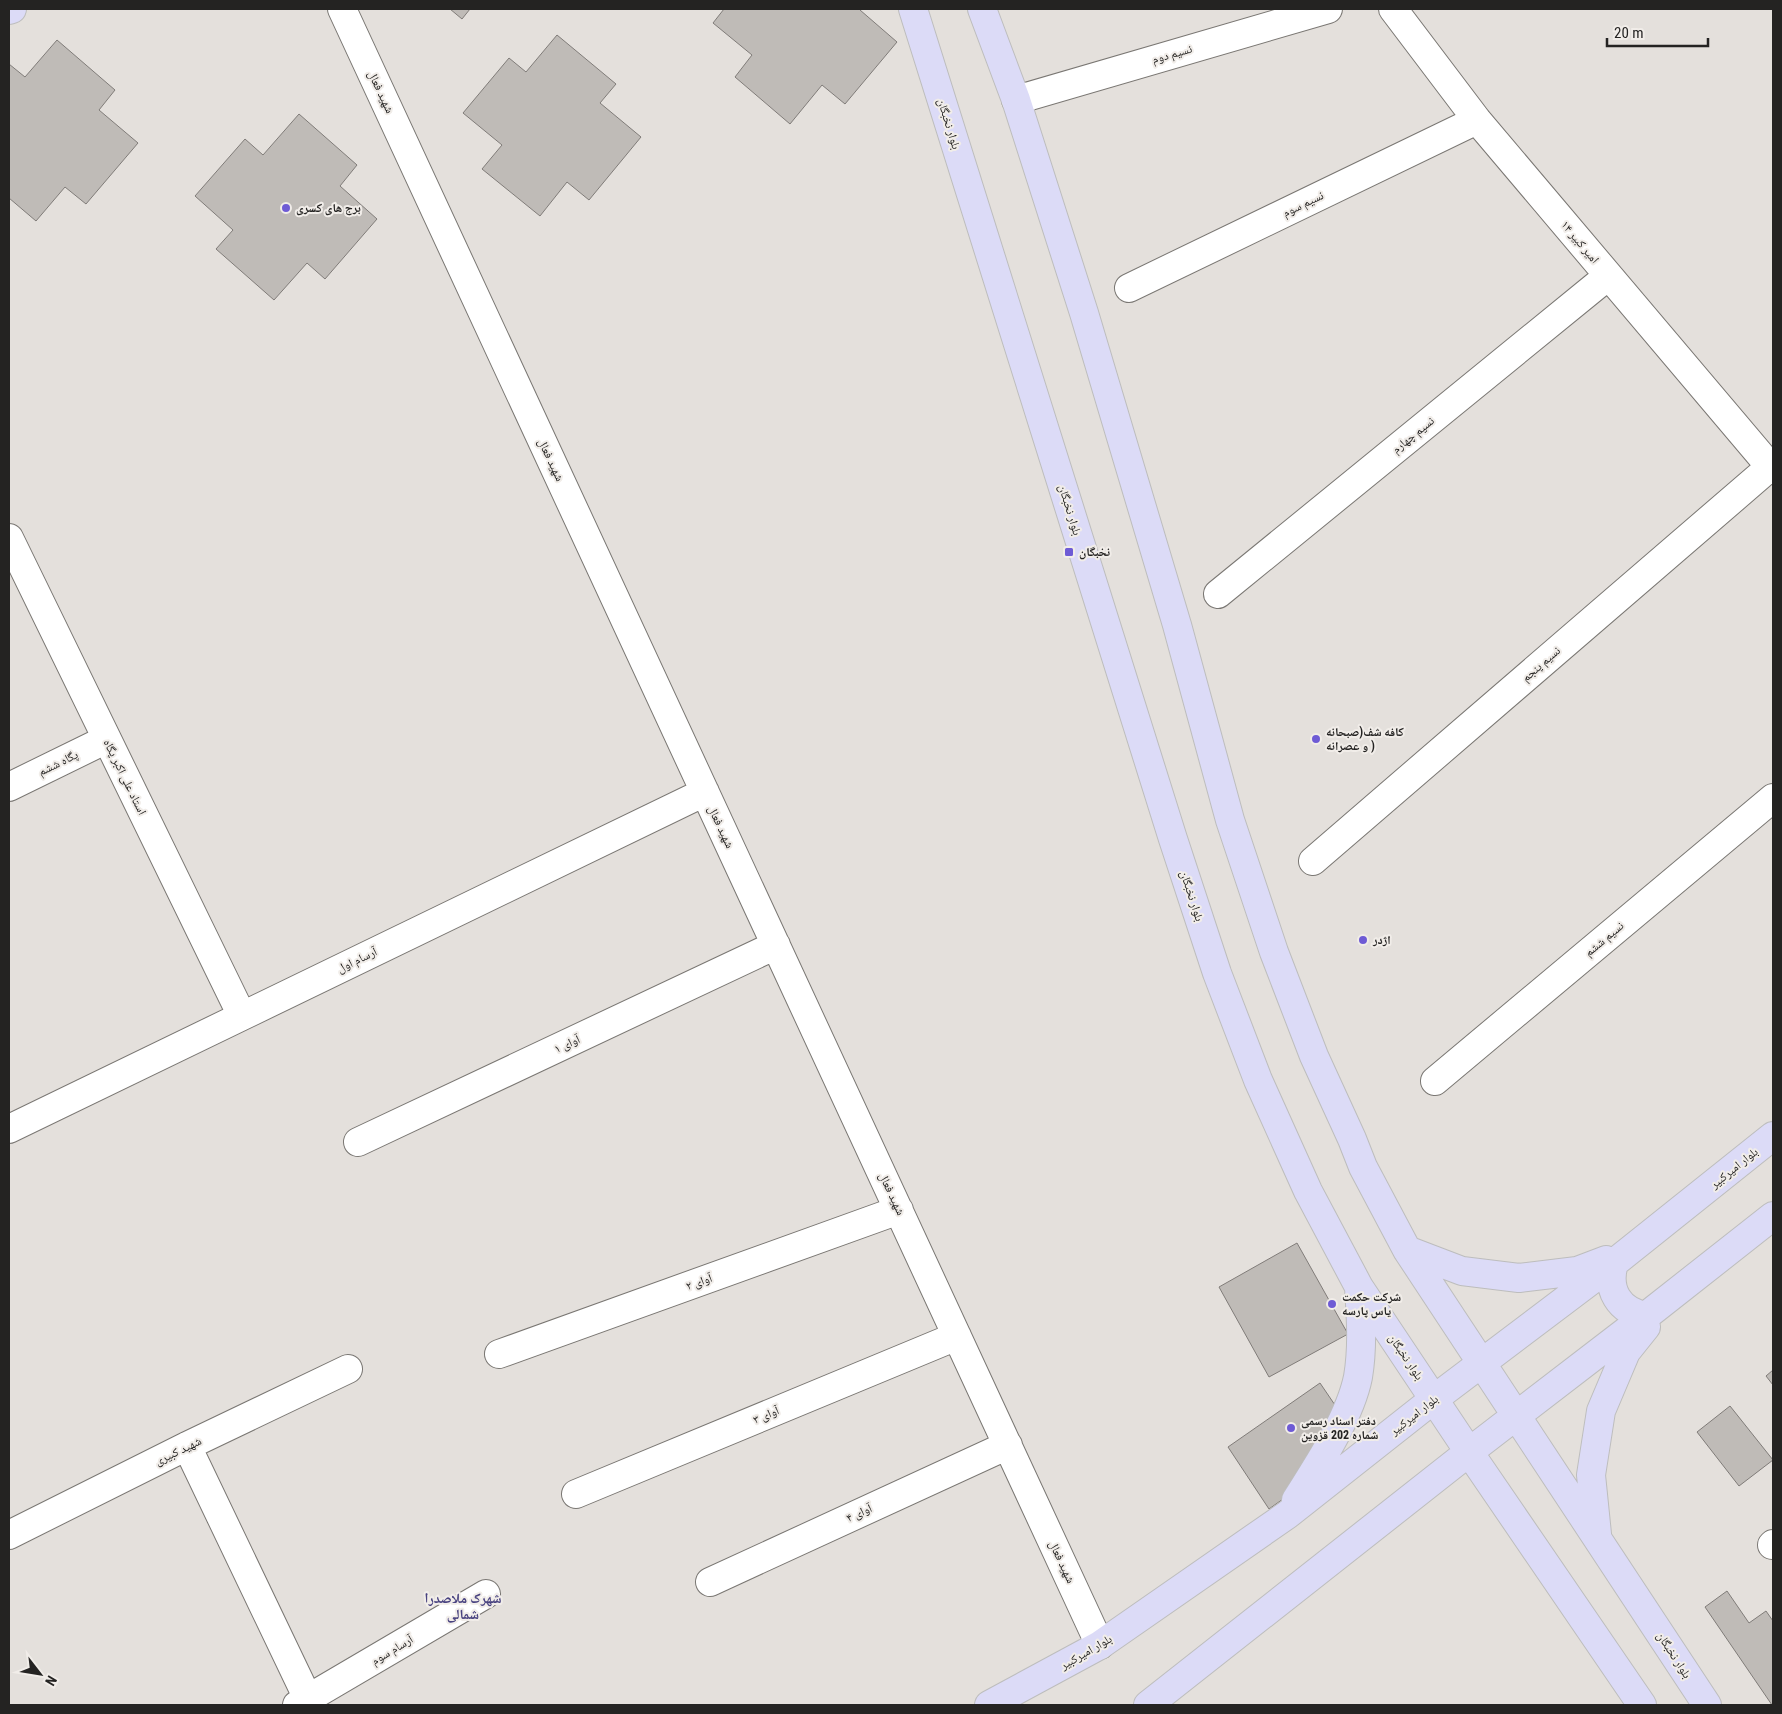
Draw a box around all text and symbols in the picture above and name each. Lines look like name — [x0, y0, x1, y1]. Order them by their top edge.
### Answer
scale bar — [1607, 15, 1708, 47]
text: 20 m — [1614, 24, 1644, 42]
street label: نسیم دوم — [1150, 42, 1194, 67]
street label: شهید فعال — [365, 68, 397, 116]
street label: بلوار نخبگان — [934, 97, 963, 151]
street label: نسیم سوم — [1280, 188, 1326, 221]
place label: برج های کسری — [296, 201, 361, 216]
marker: برج های کسری — [280, 202, 292, 214]
street label: امیر کبیر ۱۴ — [1558, 218, 1602, 267]
street label: نسیم چهارم — [1389, 414, 1438, 457]
street label: شهید فعال — [535, 436, 567, 484]
street label: بلوار نخبگان — [1055, 483, 1084, 537]
place label: نخبگان — [1079, 545, 1110, 560]
marker: نخبگان — [1063, 546, 1075, 558]
street label: نسیم پنجم — [1519, 643, 1564, 685]
place label: کافه شف(صبحانه و عصرانه ) — [1326, 725, 1404, 753]
marker: کافه شف(صبحانه و عصرانه ) — [1310, 733, 1322, 745]
street label: استاد علی اکبر پگاه — [100, 737, 149, 817]
street label: پگاه ششم — [36, 747, 81, 780]
street label: شهید فعال — [705, 803, 737, 851]
street label: بلوار نخبگان — [1177, 869, 1207, 923]
street label: نسیم ششم — [1582, 919, 1627, 960]
place label: اژدر — [1372, 933, 1391, 947]
marker: اژدر — [1357, 934, 1369, 946]
street label: آرسام اول — [335, 944, 381, 977]
street label: آوای ۱ — [552, 1032, 583, 1056]
street label: بلوار امیرکبیر — [1707, 1145, 1761, 1192]
street label: شهید فعال — [876, 1170, 908, 1218]
street label: آوای ۲ — [684, 1270, 715, 1293]
place label: شرکت حکمت یاس پارسه — [1342, 1290, 1401, 1319]
marker: شرکت حکمت یاس پارسه — [1326, 1298, 1338, 1310]
street label: بلوار نخبگان — [1385, 1331, 1426, 1383]
street label: بلوار امیرکبیر — [1386, 1392, 1441, 1439]
street label: آوای ۳ — [751, 1403, 782, 1427]
place label: دفتر اسناد رسمی شماره 202 قزوین — [1301, 1414, 1378, 1443]
marker: دفتر اسناد رسمی شماره 202 قزوین — [1285, 1422, 1297, 1434]
street label: شهید کبیری — [152, 1434, 204, 1469]
street label: آوای ۴ — [844, 1501, 875, 1525]
street label: شهید فعال — [1046, 1538, 1078, 1586]
district label: شهرک ملاصدرا شمالی — [424, 1590, 502, 1623]
street label: بلوار نخبگان — [1654, 1629, 1694, 1681]
street label: آرسام سوم — [368, 1632, 417, 1669]
street label: بلوار امیرکبیر — [1057, 1632, 1114, 1673]
north arrow — [15, 1649, 65, 1699]
text: N — [42, 1673, 60, 1688]

